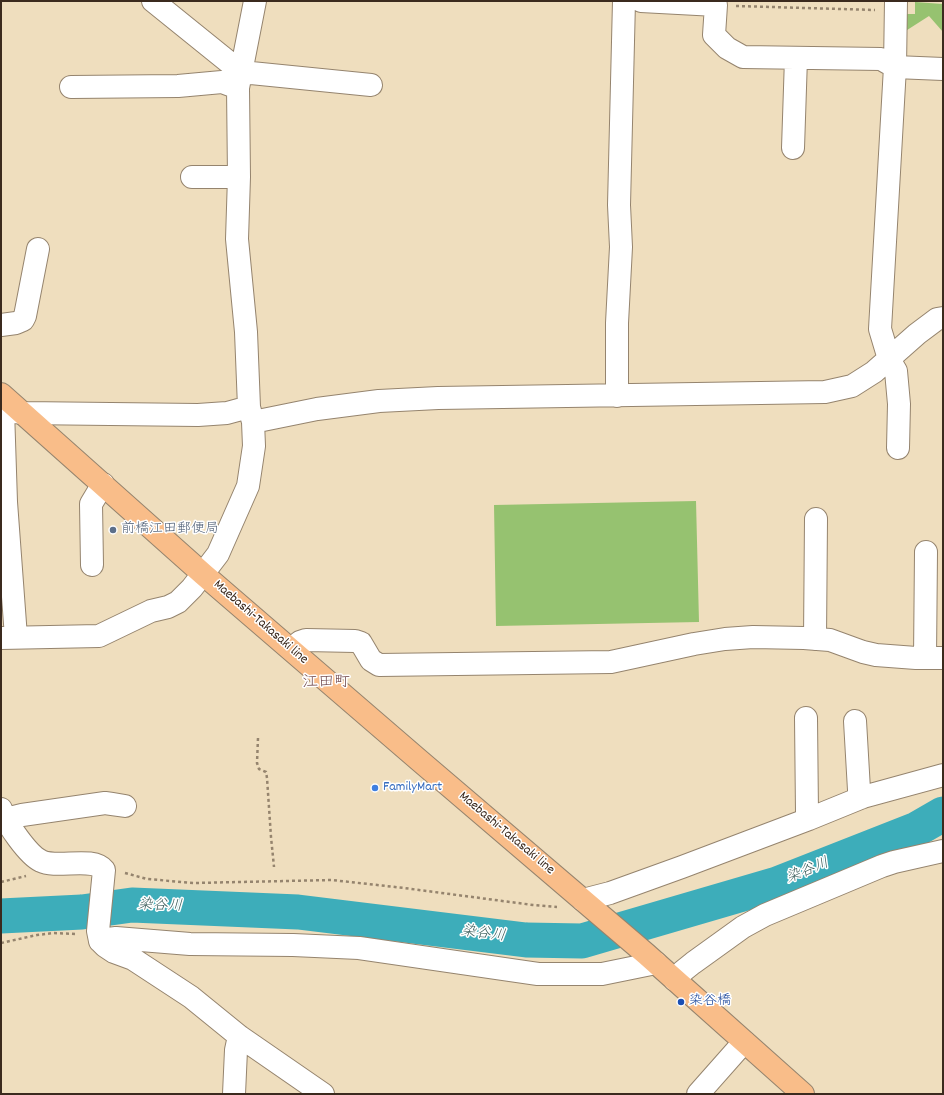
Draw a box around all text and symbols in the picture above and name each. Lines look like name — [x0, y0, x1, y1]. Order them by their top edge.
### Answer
place label: 前橋江田郵便局 — [121, 522, 219, 538]
marker: 前橋江田郵便局 — [108, 525, 118, 535]
street label: Maebashi-Takasaki line — [209, 577, 311, 669]
district label: 江田町 — [302, 674, 350, 694]
place label: FamilyMart — [383, 780, 442, 796]
marker: FamilyMart — [370, 783, 380, 793]
street label: Maebashi-Takasaki line — [455, 789, 557, 879]
water label: 染谷川 — [784, 855, 832, 889]
water label: 染谷川 — [137, 897, 183, 917]
water label: 染谷川 — [460, 923, 506, 947]
place label: 染谷橋 — [689, 994, 731, 1010]
marker: 染谷橋 — [676, 997, 686, 1007]

